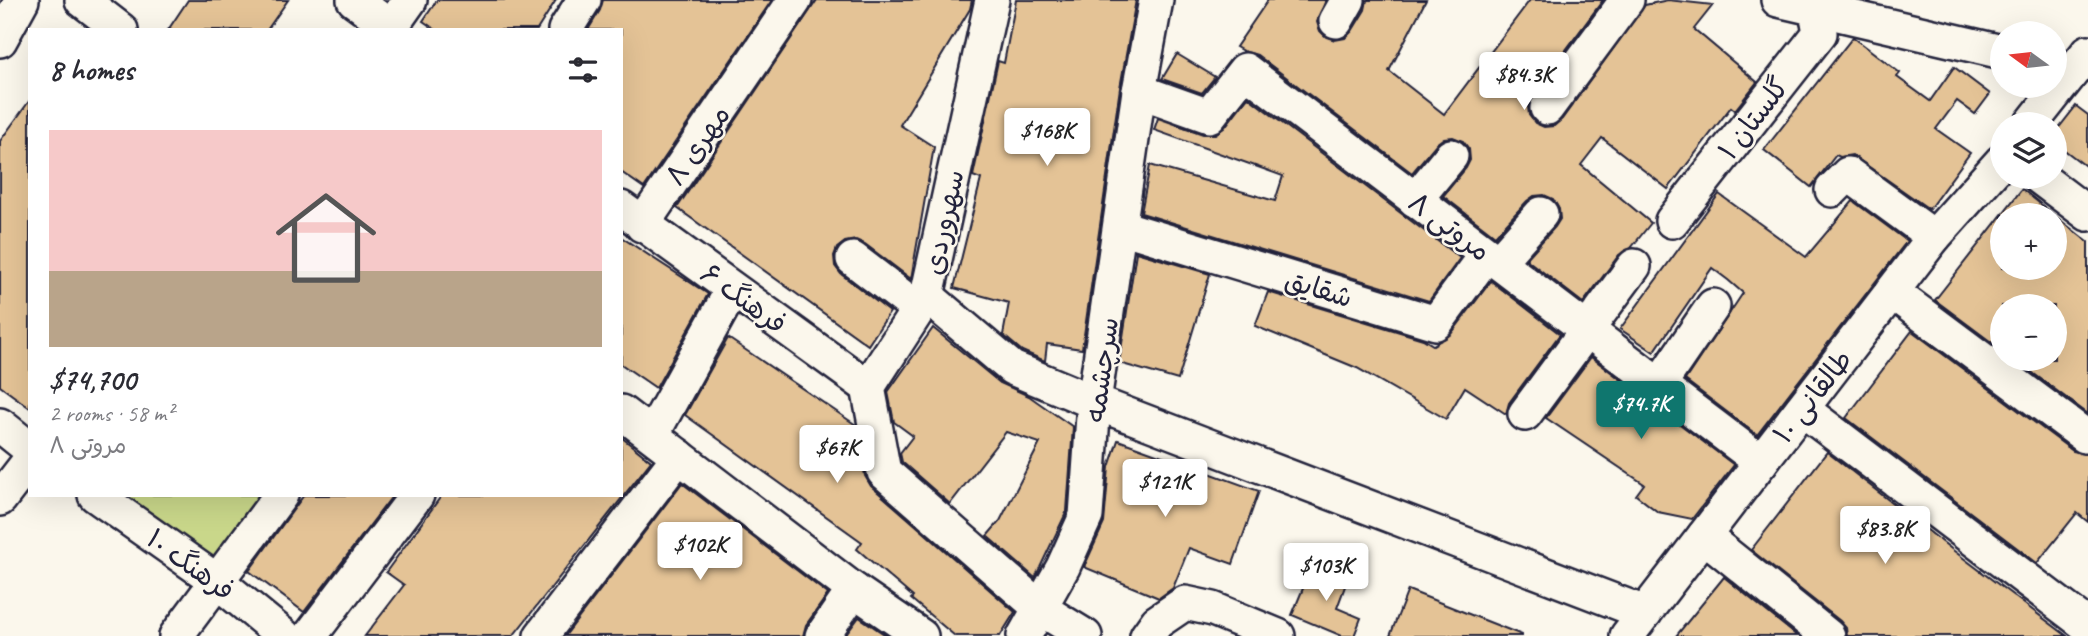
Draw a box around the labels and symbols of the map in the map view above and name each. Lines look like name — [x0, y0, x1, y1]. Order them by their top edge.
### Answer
north arrow — [1990, 21, 2067, 98]
pin: $84.3K — [1467, 52, 1581, 112]
street label: گلستان ۱ — [1710, 70, 1797, 167]
street label: مهری ۸ — [657, 98, 738, 192]
pin: $168K — [998, 108, 1096, 168]
street label: سهروردی — [915, 166, 972, 278]
street label: مروتی ۸ — [1402, 184, 1498, 269]
street label: فرهنگ ۶ — [694, 255, 794, 341]
street label: شقایق — [1281, 262, 1357, 315]
street label: سرچشمه — [1077, 315, 1126, 425]
street label: طالقانی ۱۰ — [1765, 342, 1860, 450]
pin: $74.7K — [1584, 382, 1698, 441]
pin: $67K — [796, 426, 878, 485]
pin: $121K — [1116, 460, 1214, 519]
pin: $83.8K — [1828, 506, 1942, 566]
street label: فرهنگ ۱۰ — [140, 521, 242, 608]
pin: $102K — [651, 522, 749, 582]
pin: $103K — [1277, 544, 1375, 603]

